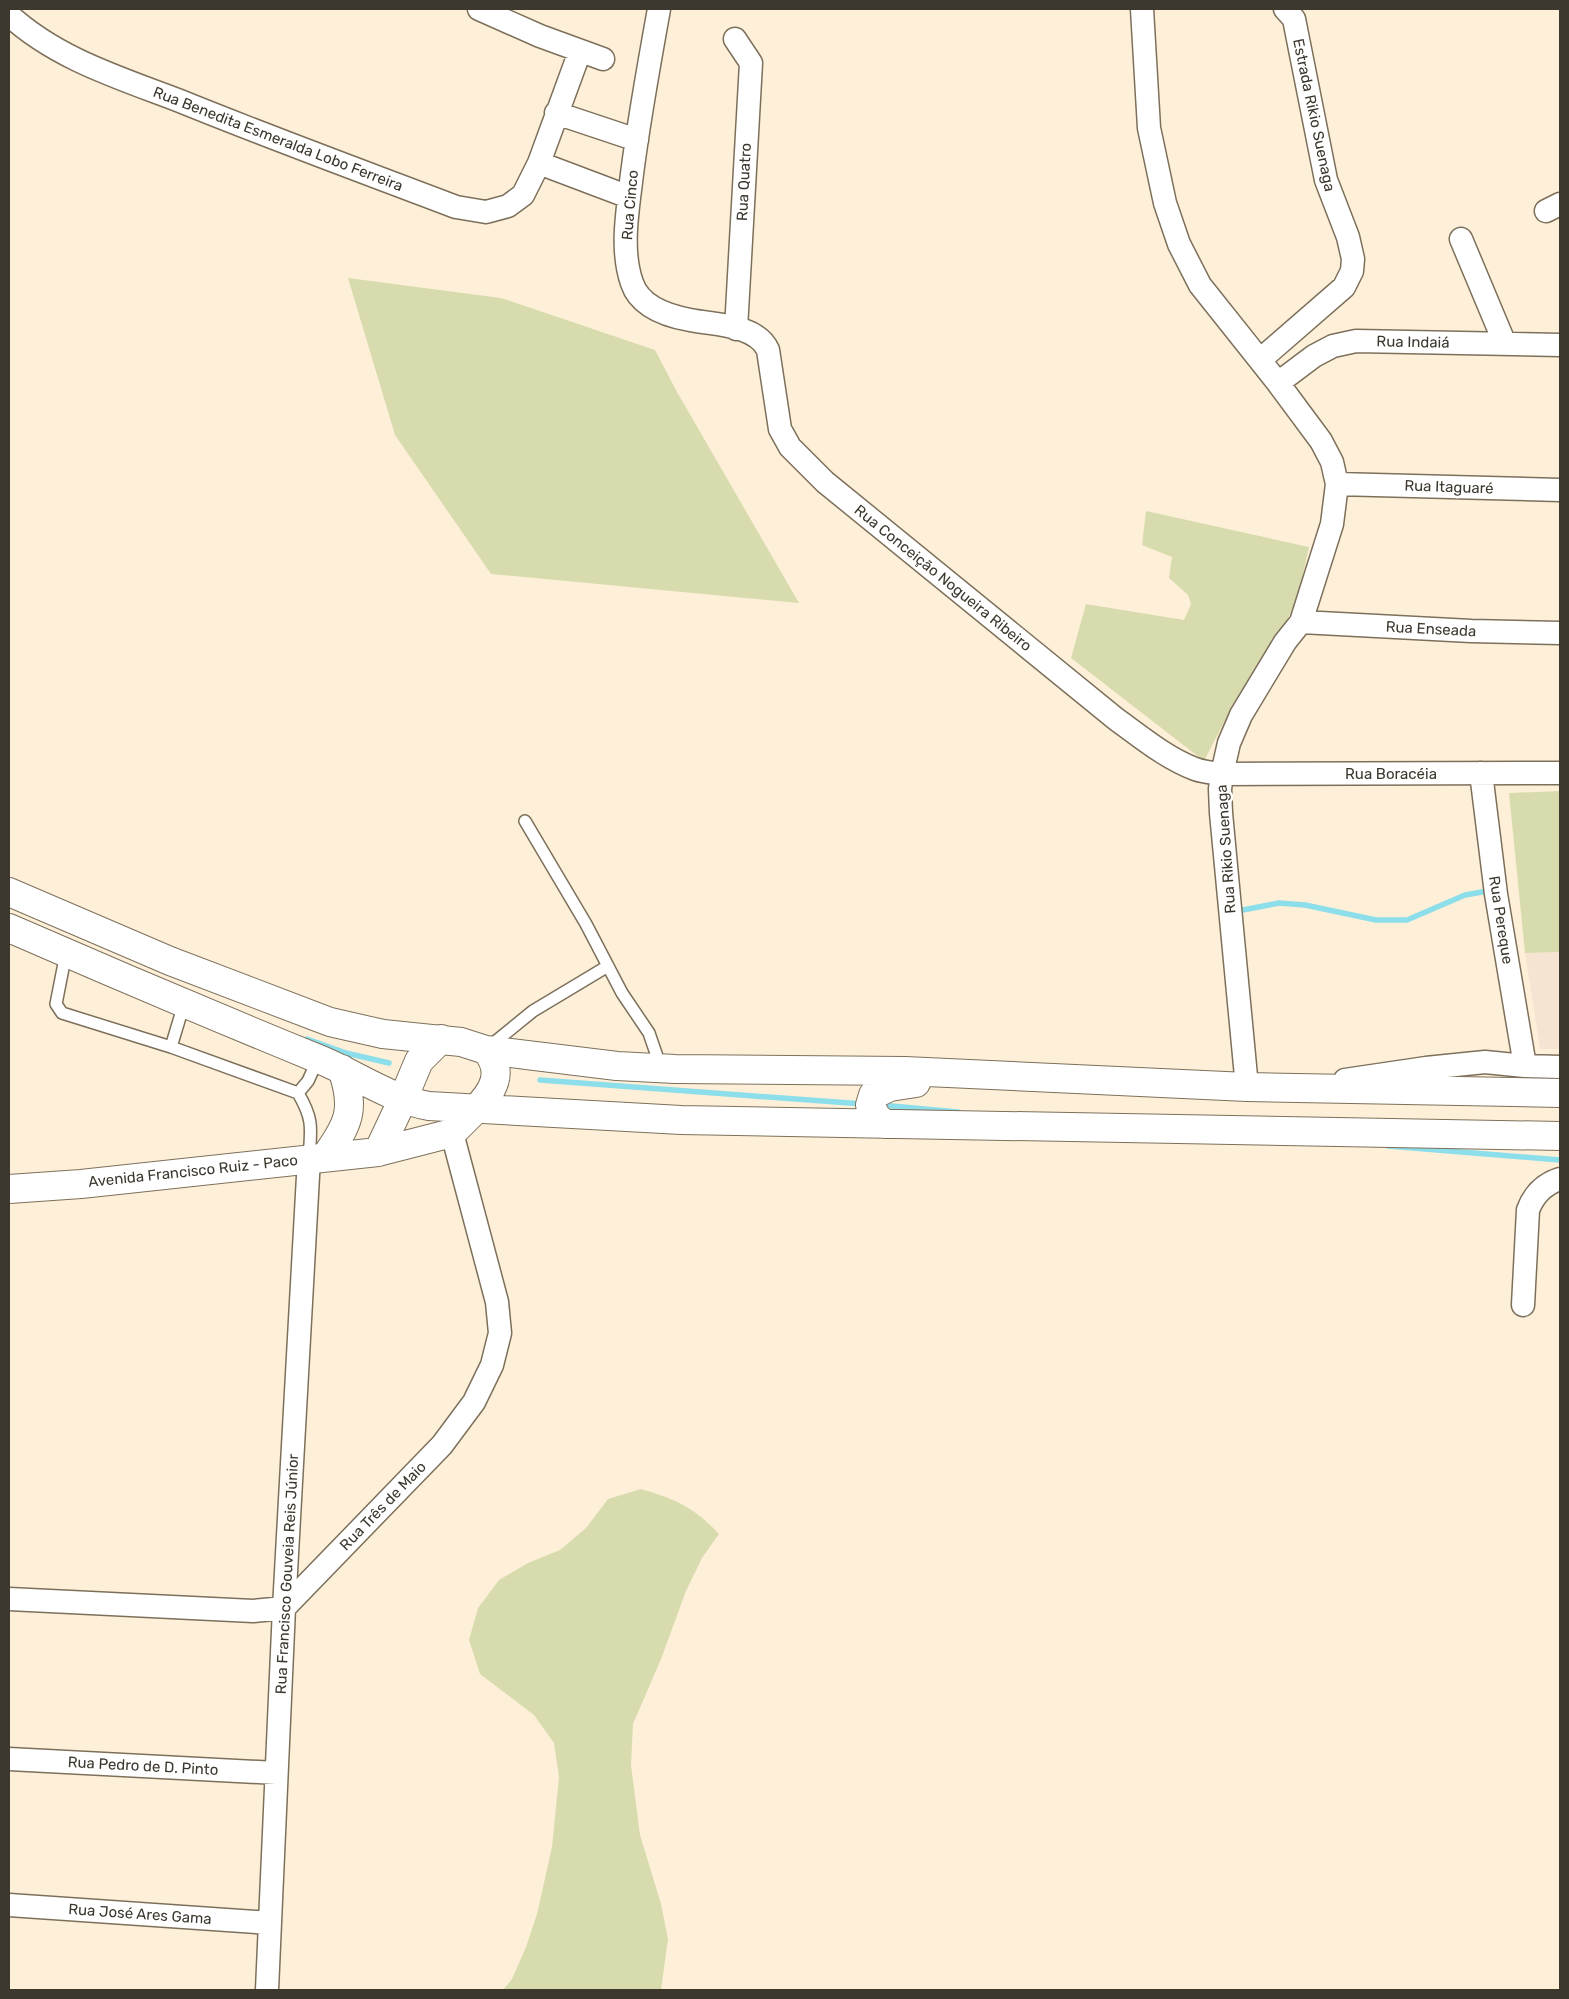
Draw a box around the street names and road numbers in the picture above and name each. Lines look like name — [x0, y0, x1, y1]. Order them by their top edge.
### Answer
street label: Estrada Rikio Suenaga — [1289, 37, 1339, 193]
street label: Rua Benedita Esmeralda Lobo Ferreira — [151, 83, 405, 195]
street label: Rua Quatro — [733, 142, 755, 222]
street label: Rua Cinco — [618, 169, 642, 241]
street label: Rua Indaiá — [1376, 332, 1450, 352]
street label: Rua Itaguaré — [1404, 476, 1494, 498]
street label: Rua Conceição Nogueira Ribeiro — [851, 501, 1035, 655]
street label: Rua Enseada — [1385, 618, 1477, 640]
street label: Rua Boracéia — [1345, 765, 1437, 783]
street label: Rua Rikio Suenaga — [1213, 784, 1239, 914]
street label: Rua Pereque — [1485, 875, 1517, 965]
street label: Avenida Francisco Ruiz - Paco — [87, 1151, 299, 1191]
street label: Rua Francisco Gouveia Reis Júnior — [272, 1453, 302, 1695]
street label: Rua Três de Maio — [336, 1458, 430, 1554]
street label: Rua Pedro de D. Pinto — [67, 1753, 219, 1779]
street label: Rua José Ares Gama — [68, 1900, 212, 1928]

